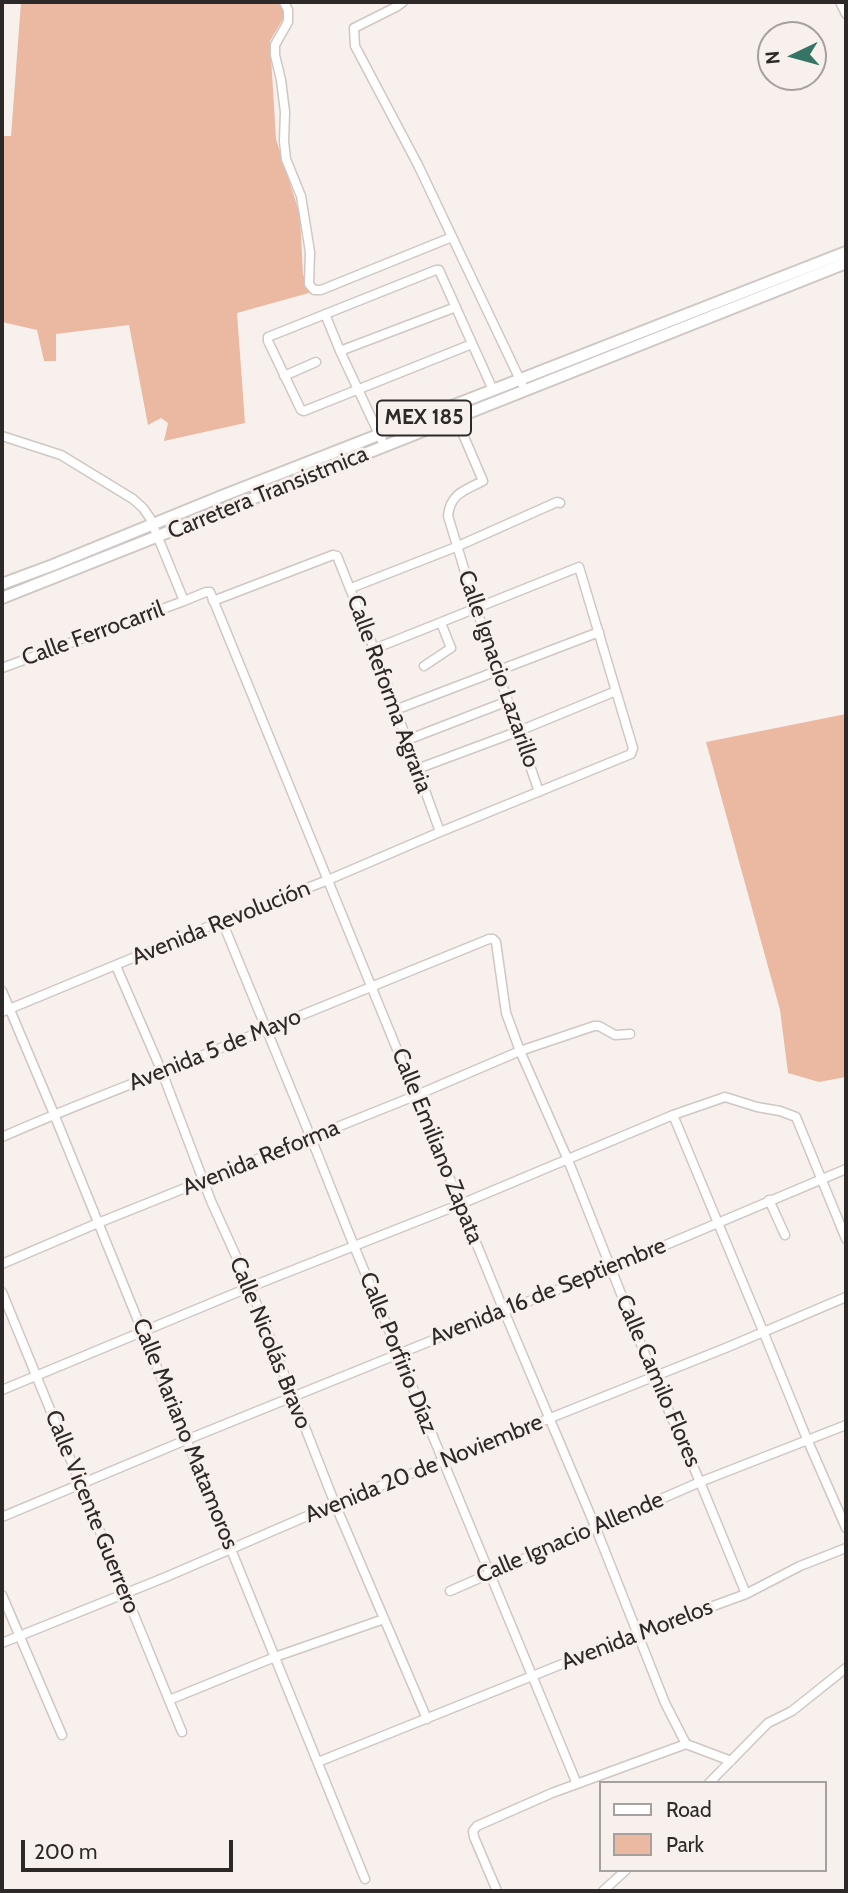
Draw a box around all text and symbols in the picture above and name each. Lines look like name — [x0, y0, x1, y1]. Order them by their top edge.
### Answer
north arrow — [757, 21, 827, 91]
text: N — [761, 50, 785, 65]
road number: MEX 185 — [377, 400, 471, 436]
street label: Carretera Transistmica — [164, 440, 372, 546]
street label: Calle Ignacio Lazarillo — [451, 567, 545, 771]
street label: Calle Reforma Agraria — [340, 591, 438, 797]
street label: Calle Ferrocarril — [18, 596, 168, 672]
street label: Avenida Revolución — [128, 875, 314, 971]
street label: Avenida 5 de Mayo — [125, 1003, 305, 1097]
street label: Calle Emiliano Zapata — [385, 1044, 489, 1248]
street label: Avenida Reforma — [179, 1114, 343, 1202]
street label: Avenida 16 de Septiembre — [426, 1232, 670, 1352]
street label: Calle Nicolás Bravo — [223, 1253, 317, 1433]
street label: Calle Porfirio Díaz — [353, 1268, 443, 1438]
street label: Calle Camilo Flores — [609, 1291, 707, 1471]
street label: Calle Mariano Matamoros — [126, 1315, 244, 1553]
street label: Calle Vicente Guerrero — [39, 1406, 145, 1618]
street label: Avenida 20 de Noviembre — [301, 1409, 547, 1529]
street label: Calle Ignacio Allende — [472, 1486, 668, 1590]
street label: Avenida Morelos — [557, 1593, 717, 1677]
legend — [600, 1781, 827, 1872]
text: Road — [666, 1797, 712, 1822]
scale bar — [24, 1826, 236, 1870]
text: Park — [666, 1832, 704, 1857]
text: 200 m — [34, 1839, 97, 1864]

